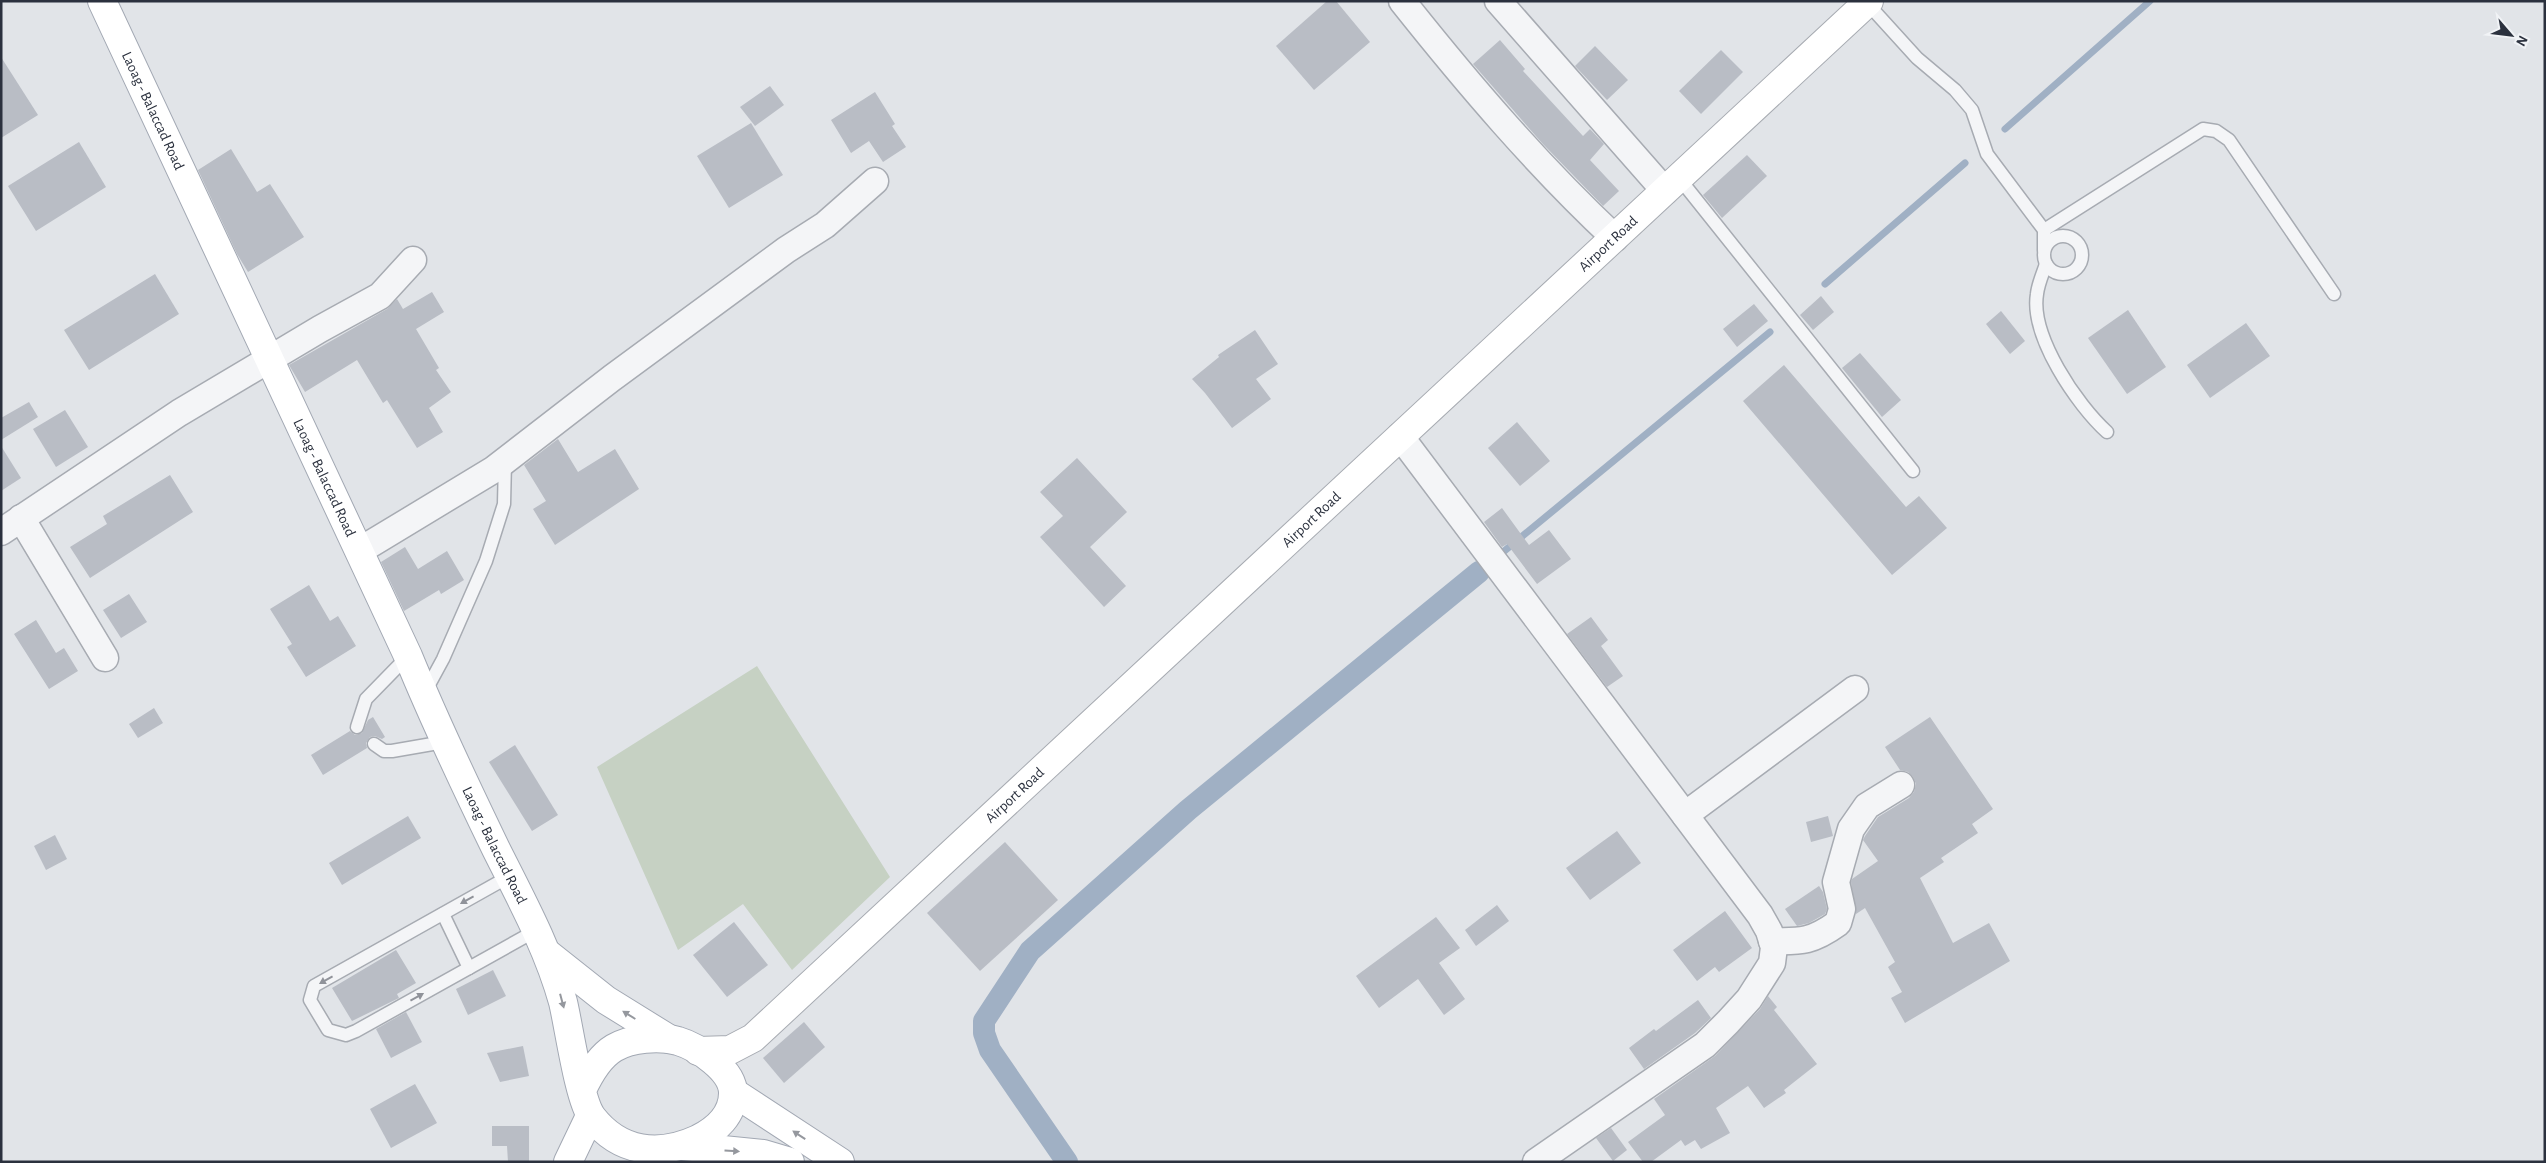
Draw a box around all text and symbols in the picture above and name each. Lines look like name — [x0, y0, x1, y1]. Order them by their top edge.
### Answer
north arrow — [2486, 10, 2536, 60]
text: N — [2513, 33, 2530, 48]
street label: Laoag - Balaccad Road — [119, 49, 187, 172]
street label: Airport Road — [1576, 213, 1641, 275]
street label: Laoag - Balaccad Road — [290, 416, 358, 539]
street label: Airport Road — [1279, 489, 1344, 550]
street label: Airport Road — [983, 764, 1047, 826]
street label: Laoag - Balaccad Road — [459, 784, 529, 906]
one-way arrow — [461, 895, 474, 904]
one-way arrow — [319, 975, 332, 984]
one-way arrow — [410, 993, 423, 1002]
one-way arrow — [558, 993, 566, 1008]
one-way arrow — [622, 1011, 635, 1020]
one-way arrow — [793, 1130, 806, 1139]
one-way arrow — [724, 1147, 740, 1155]

